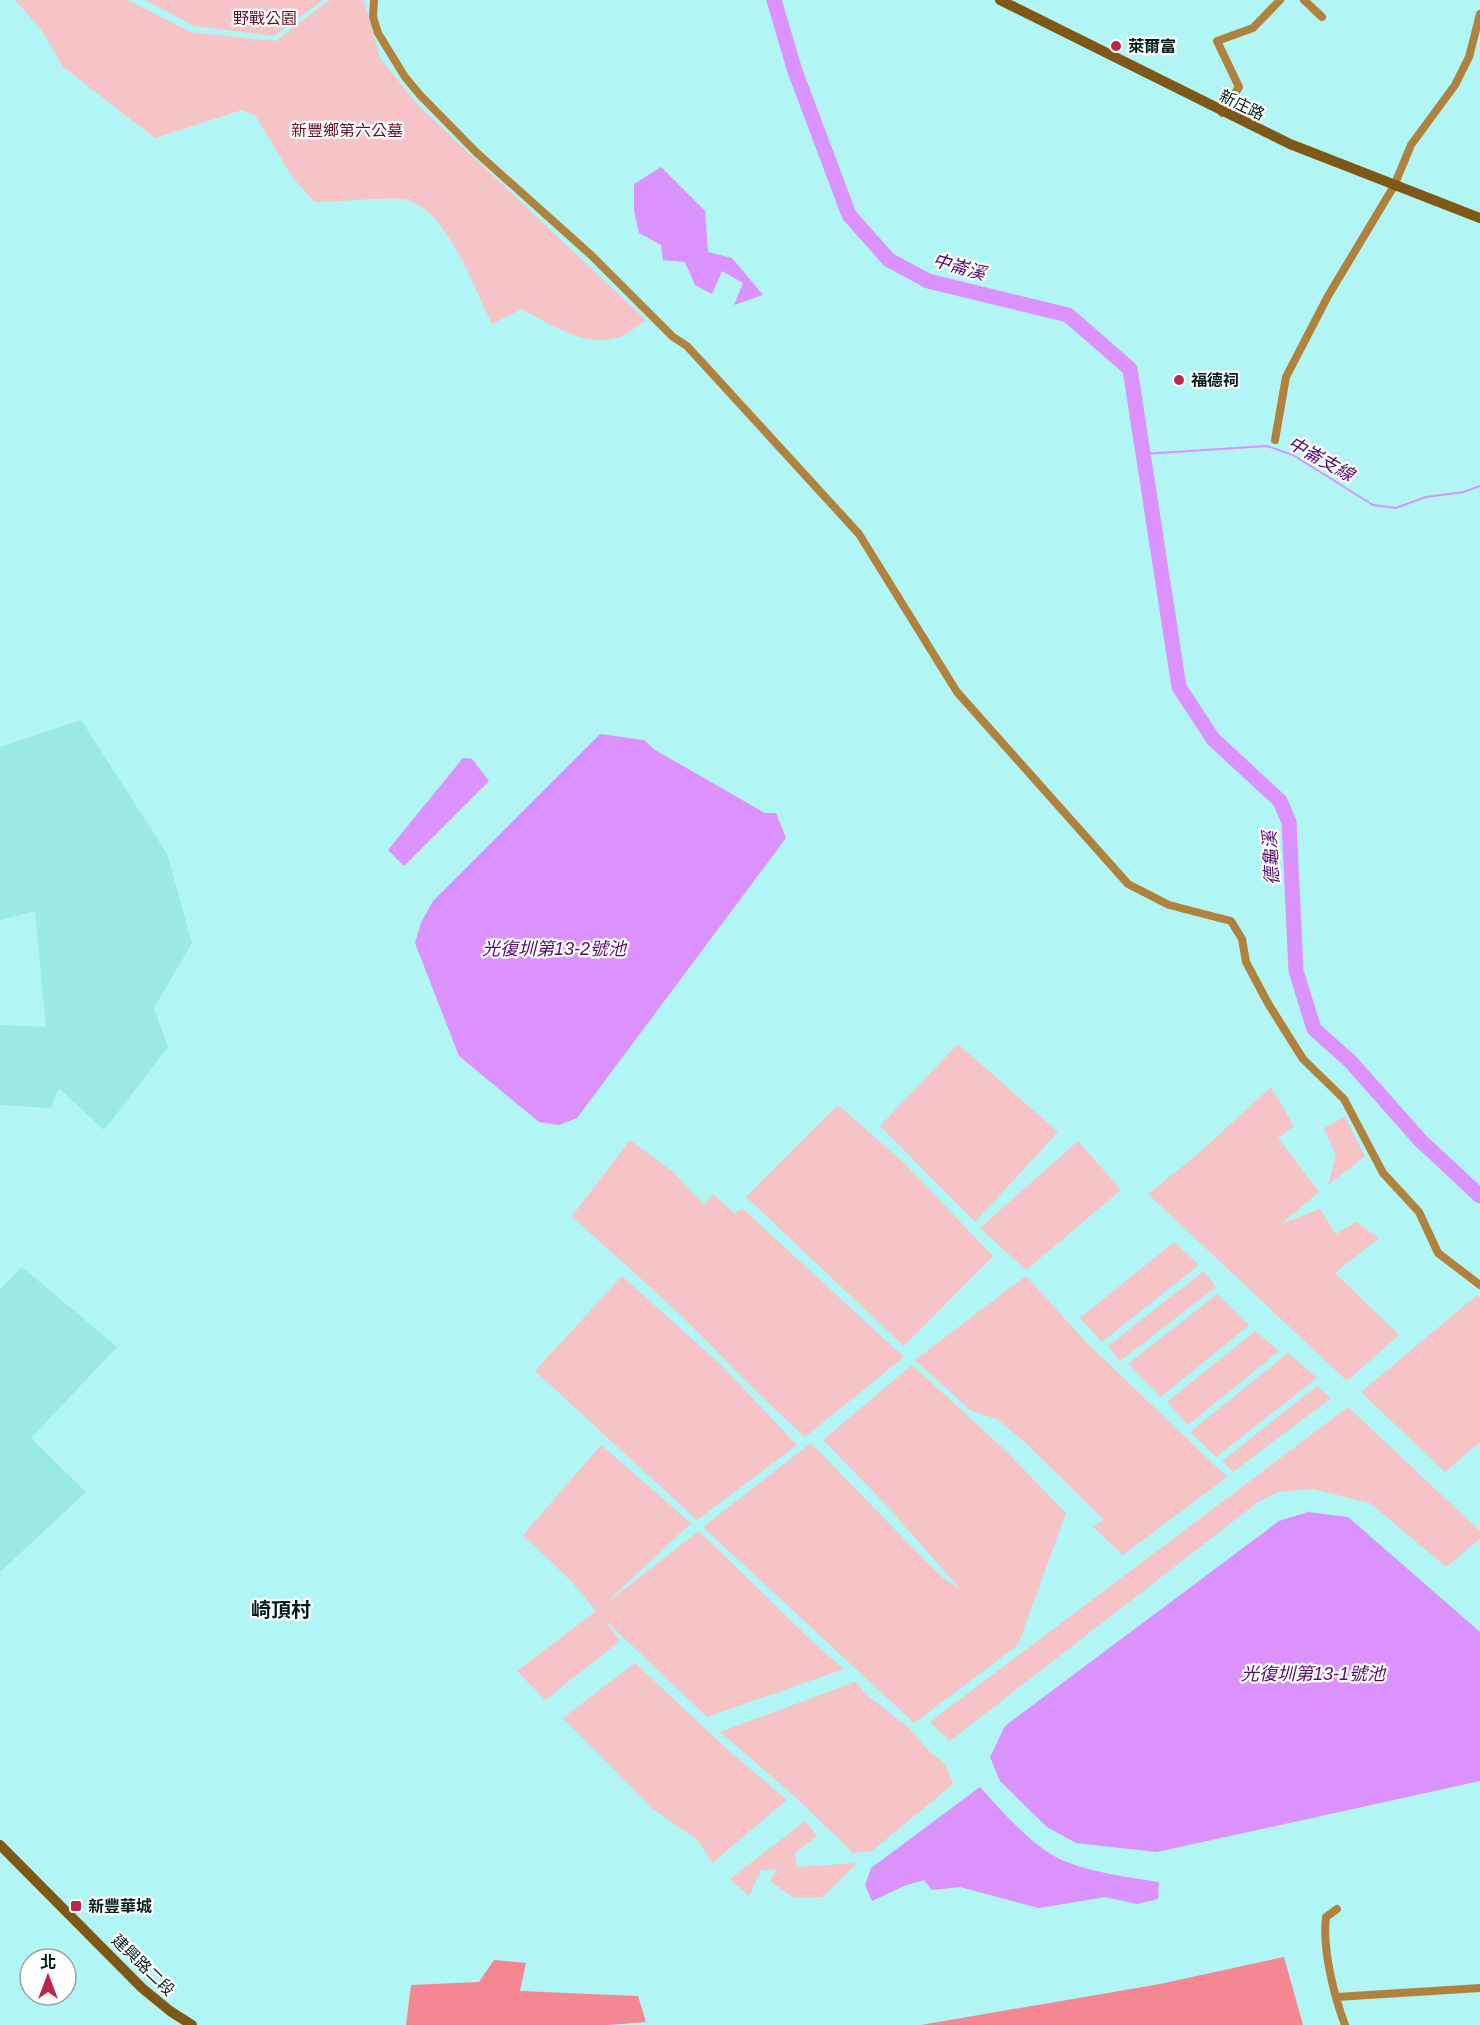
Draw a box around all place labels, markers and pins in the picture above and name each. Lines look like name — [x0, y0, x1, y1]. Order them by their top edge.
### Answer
place label: 萊爾富 — [1128, 38, 1176, 55]
marker: 萊爾富 — [1109, 39, 1123, 53]
place label: 福德祠 — [1191, 371, 1239, 389]
marker: 福德祠 — [1172, 373, 1186, 387]
place label: 新豐華城 — [88, 1897, 152, 1915]
marker: 新豐華城 — [69, 1899, 83, 1913]

